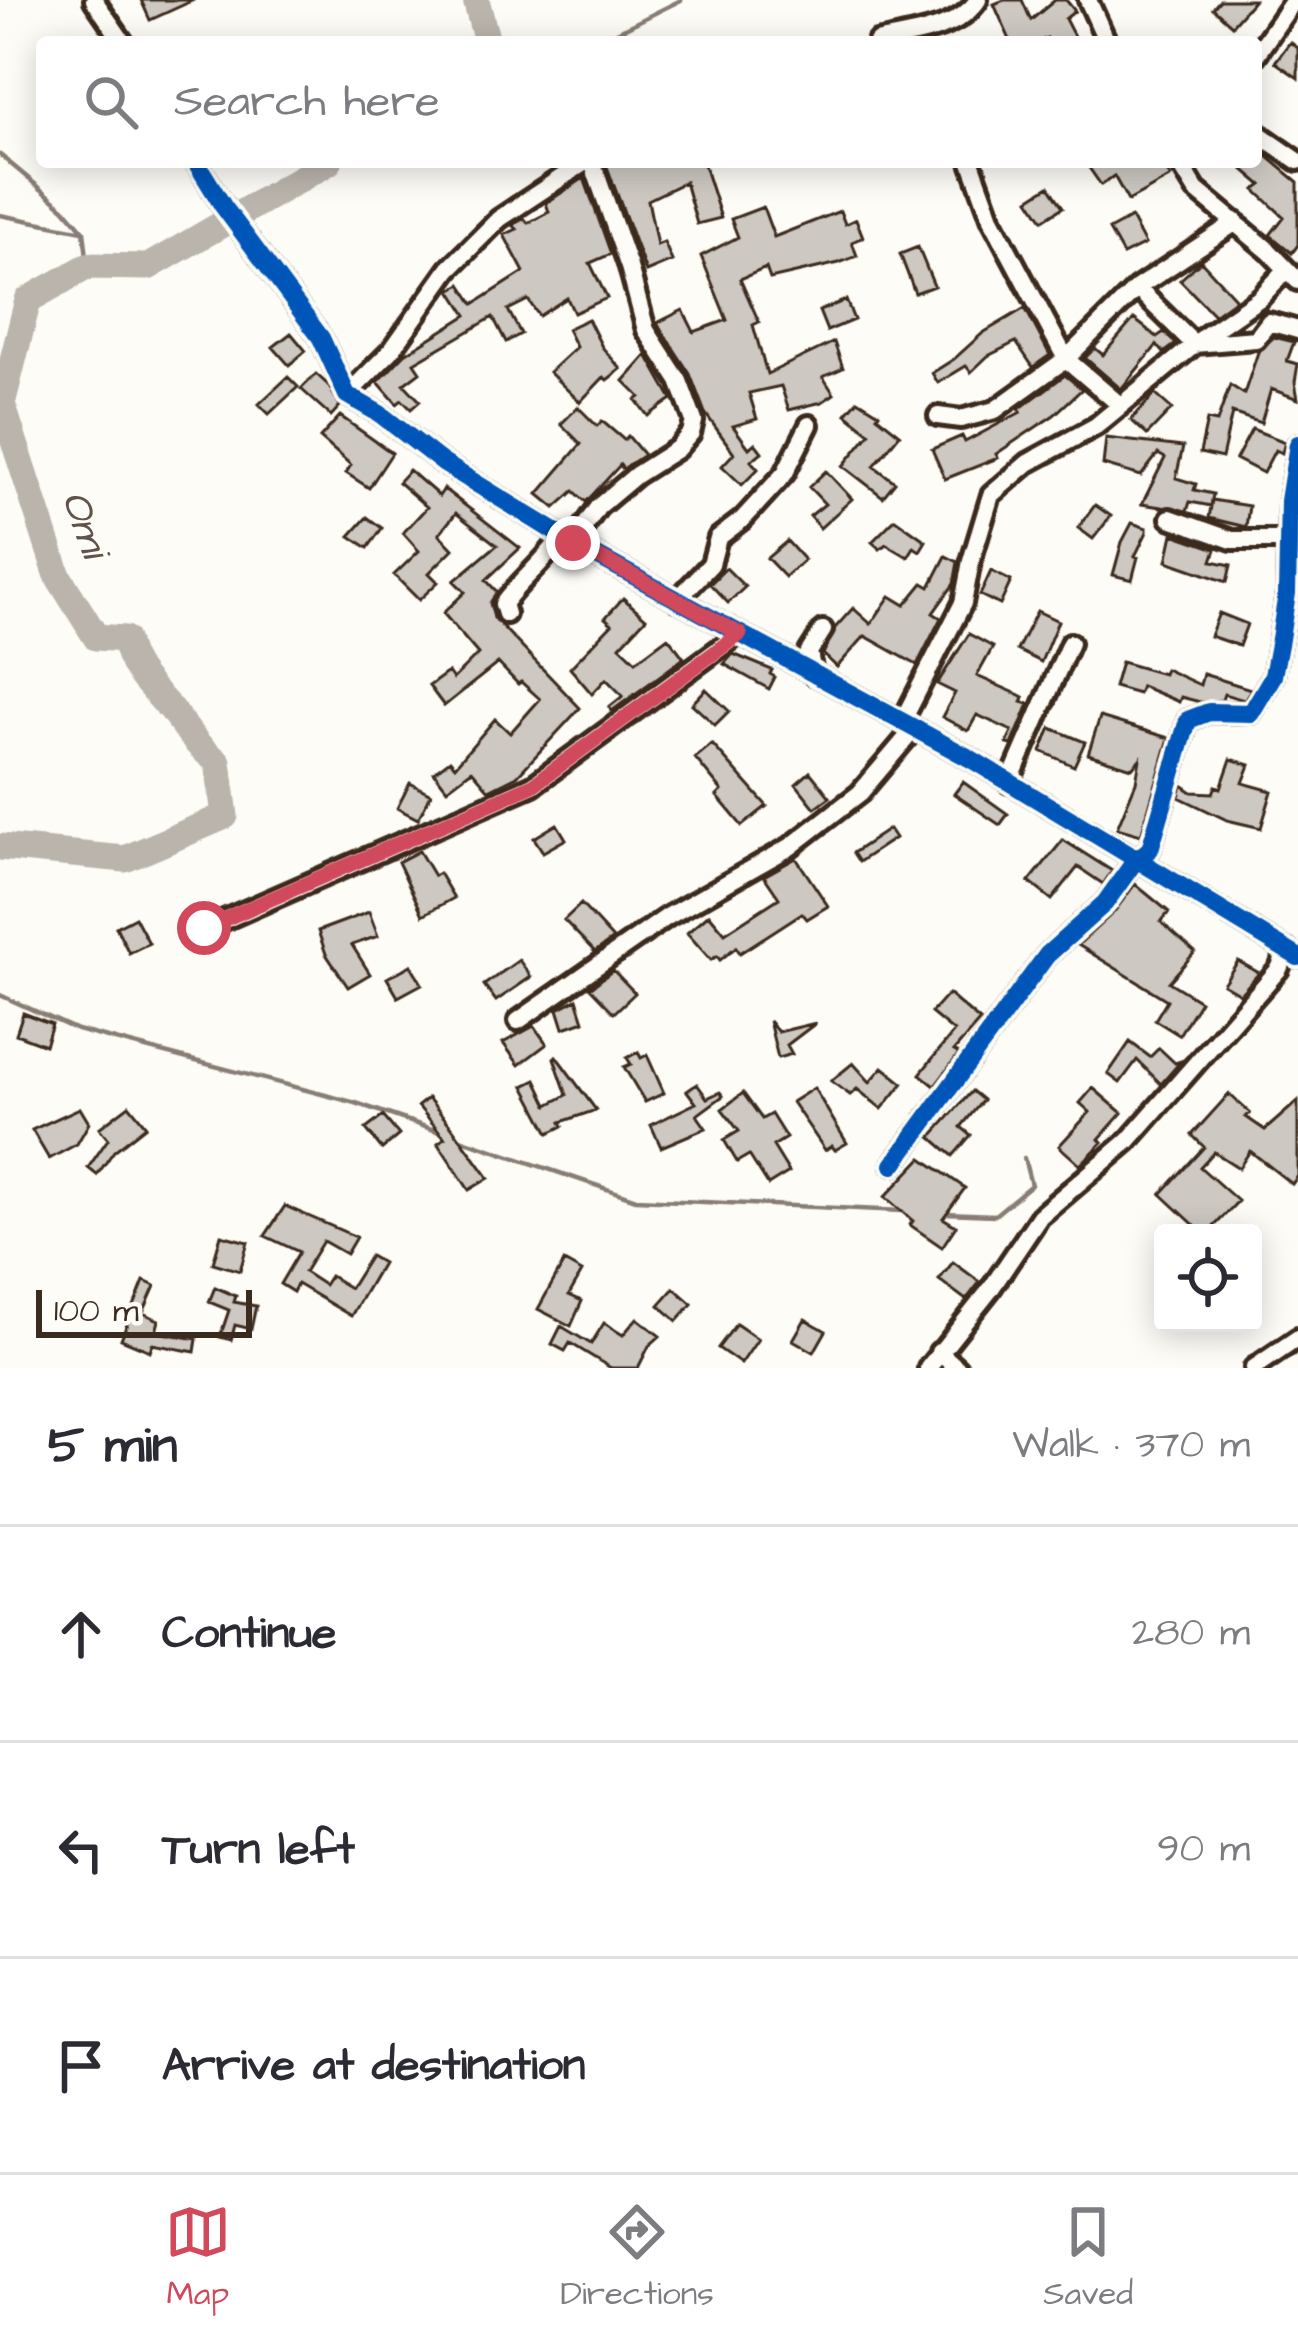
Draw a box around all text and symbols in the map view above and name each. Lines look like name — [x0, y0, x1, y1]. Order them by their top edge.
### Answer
search box — [36, 36, 1262, 168]
icon: search — [78, 69, 144, 135]
text: Search here — [174, 71, 440, 133]
water label: Omi — [45, 483, 125, 570]
route end — [546, 516, 600, 570]
route start — [177, 901, 231, 955]
map controls — [1154, 1224, 1262, 1332]
button: locate — [1154, 1224, 1262, 1332]
scale bar — [36, 1284, 252, 1337]
text: 100 m — [54, 1288, 139, 1334]
text: 5 min — [48, 1411, 177, 1482]
text: Walk · 370 m — [1012, 1419, 1250, 1473]
icon: ahead — [48, 1601, 114, 1667]
text: Continue — [162, 1603, 336, 1665]
text: 280 m — [1132, 1607, 1250, 1661]
icon: left — [48, 1817, 114, 1883]
text: Turn left — [162, 1819, 355, 1881]
text: 90 m — [1157, 1823, 1250, 1877]
icon: arrive — [48, 2033, 114, 2099]
text: Arrive at destination — [162, 2035, 585, 2097]
tab: Map — [165, 2199, 231, 2317]
tab: Directions — [560, 2199, 714, 2317]
tab: Saved — [1043, 2199, 1133, 2317]

